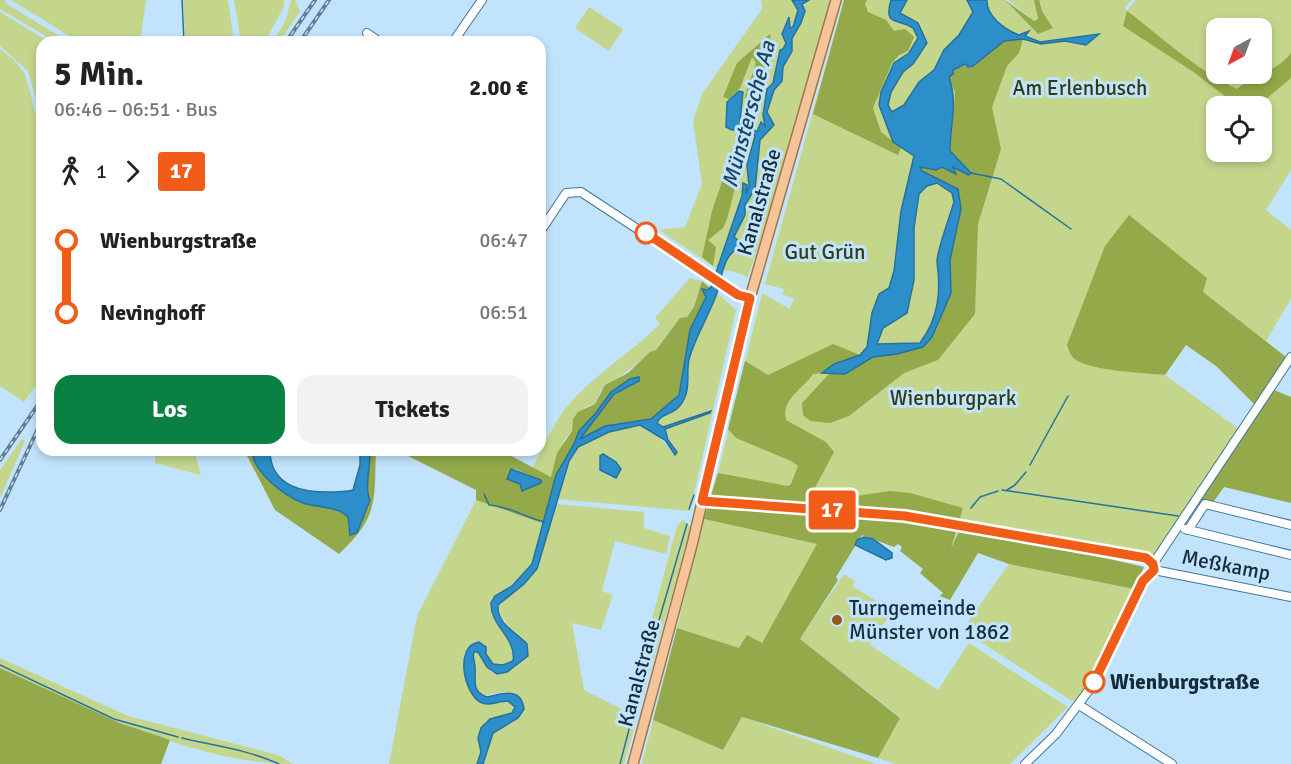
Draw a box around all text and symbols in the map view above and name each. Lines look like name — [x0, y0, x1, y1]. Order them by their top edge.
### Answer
north arrow — [1206, 18, 1272, 84]
map controls — [1206, 18, 1272, 162]
water label: Münstersche Aa — [716, 37, 781, 190]
text: 5 Min. — [54, 54, 144, 95]
text: 2.00 € — [469, 74, 528, 101]
park label: Am Erlenbusch — [1013, 75, 1147, 101]
button: locate — [1206, 96, 1272, 162]
text: 06:46 – 06:51 · Bus — [54, 97, 217, 122]
street label: Kanalstraße — [731, 146, 787, 258]
icon: walk — [54, 155, 87, 188]
icon: forward — [116, 155, 149, 188]
text: 17 — [170, 158, 193, 184]
text: 1 — [96, 159, 107, 184]
unlabelled marker — [635, 222, 657, 244]
text: Wienburgstraße — [100, 227, 257, 254]
text: 06:47 — [479, 228, 528, 253]
park label: Gut Grün — [784, 239, 866, 265]
text: Nevinghoff — [100, 299, 205, 326]
text: 06:51 — [479, 300, 528, 325]
button: Los — [54, 375, 285, 444]
button: Tickets — [297, 375, 528, 444]
park label: Wienburgpark — [890, 385, 1017, 411]
line badge: 17 — [805, 490, 859, 530]
text: 17 — [821, 497, 843, 523]
street label: Meßkamp — [1179, 544, 1273, 586]
place label: Turngemeinde Münster von 1862 — [849, 595, 1010, 645]
marker: Turngemeinde Münster von 1862 — [830, 613, 844, 627]
street label: Kanalstraße — [612, 617, 666, 729]
place label: Wienburgstraße — [1110, 669, 1260, 695]
marker: Wienburgstraße — [1083, 671, 1105, 693]

